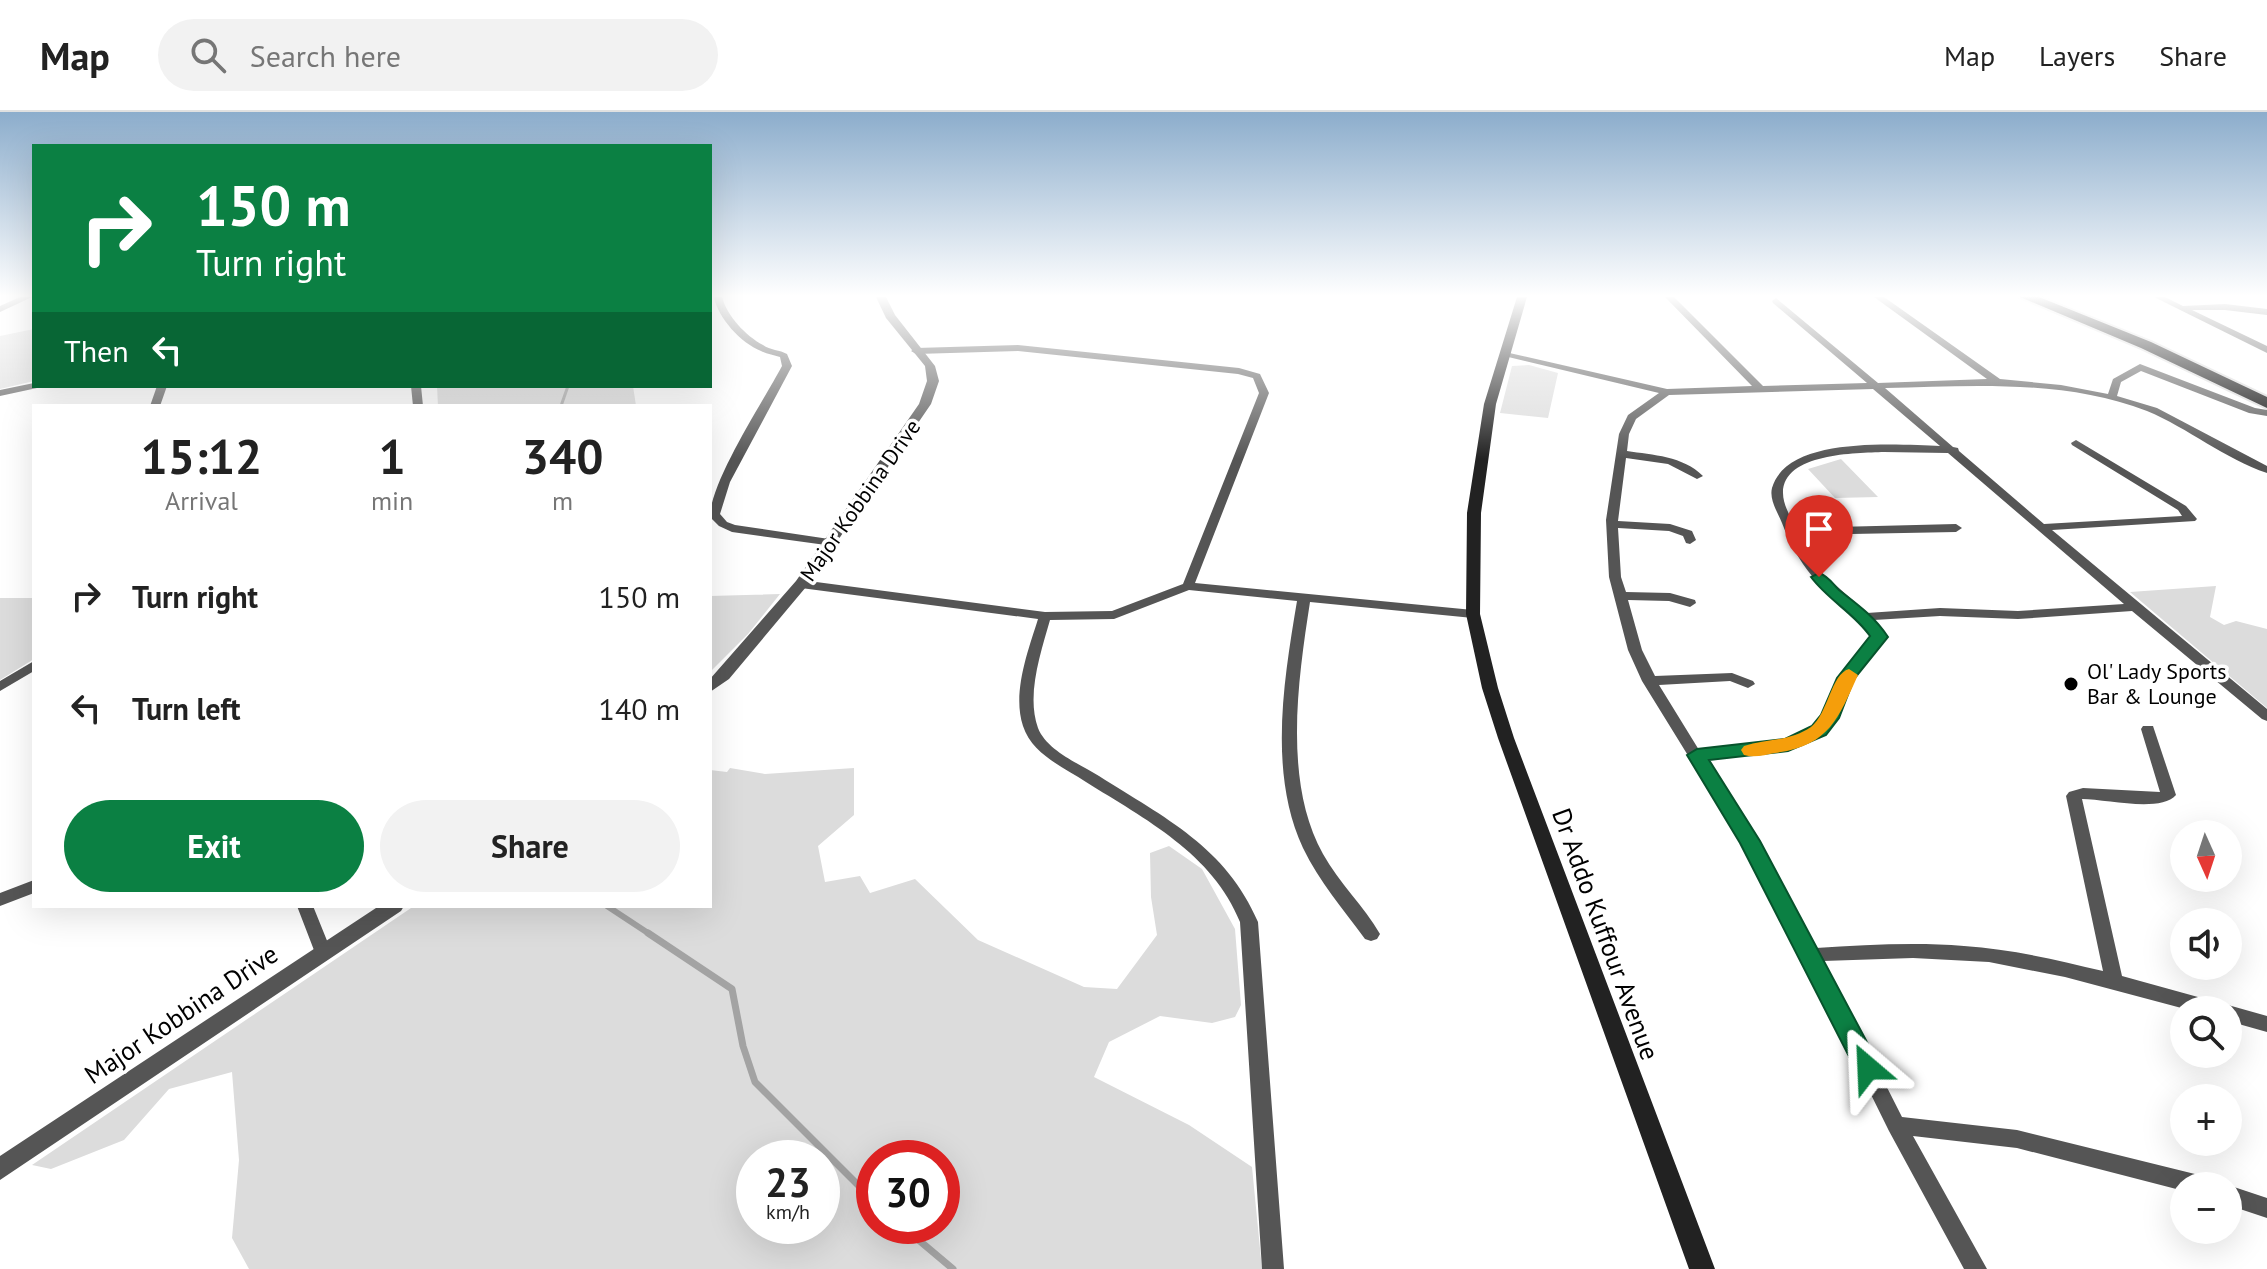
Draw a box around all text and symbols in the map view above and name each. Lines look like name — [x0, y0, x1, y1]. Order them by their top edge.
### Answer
search box — [158, 19, 718, 91]
text: Map — [40, 31, 110, 80]
icon: search — [186, 33, 230, 77]
text: Search here — [250, 36, 401, 75]
text: Map — [1944, 37, 1995, 74]
text: Layers — [2039, 37, 2115, 74]
text: Share — [2159, 37, 2227, 74]
text: 150 m — [196, 169, 351, 241]
icon: right — [64, 176, 168, 280]
text: Turn right — [196, 239, 346, 286]
icon: left — [145, 328, 189, 372]
text: Then — [64, 331, 129, 370]
street label: Major Kobbina Drive — [794, 414, 926, 586]
text: 15:12 — [141, 425, 262, 487]
text: 1 — [378, 425, 406, 487]
text: 340 — [522, 425, 603, 487]
text: Arrival — [165, 484, 238, 517]
text: min — [371, 484, 413, 517]
text: m — [552, 484, 573, 517]
pin — [1785, 495, 1853, 577]
icon: arrive — [1797, 507, 1841, 551]
icon: right — [64, 574, 108, 618]
text: Turn right — [132, 577, 258, 616]
text: 150 m — [599, 577, 680, 616]
place label: Ol' Lady Sports Bar & Lounge — [2087, 657, 2227, 710]
marker: Ol' Lady Sports Bar & Lounge — [2062, 675, 2080, 693]
icon: left — [64, 686, 108, 730]
text: Turn left — [132, 689, 240, 728]
text: 140 m — [599, 689, 680, 728]
button: Exit — [64, 800, 364, 892]
button: Share — [380, 800, 680, 892]
street label: Dr Addo Kuffour Avenue — [1545, 804, 1667, 1064]
north arrow — [2170, 820, 2242, 892]
map controls — [2170, 820, 2242, 1244]
button: sound — [2170, 908, 2242, 980]
street label: Major Kobbina Drive — [78, 937, 284, 1091]
button: search — [2170, 996, 2242, 1068]
position arrow — [1826, 1026, 1910, 1110]
button: + — [2170, 1084, 2242, 1156]
speed limit sign: 30 — [856, 1140, 960, 1244]
text: 23 — [765, 1156, 811, 1208]
button: − — [2170, 1172, 2242, 1244]
text: km/h — [766, 1199, 810, 1225]

